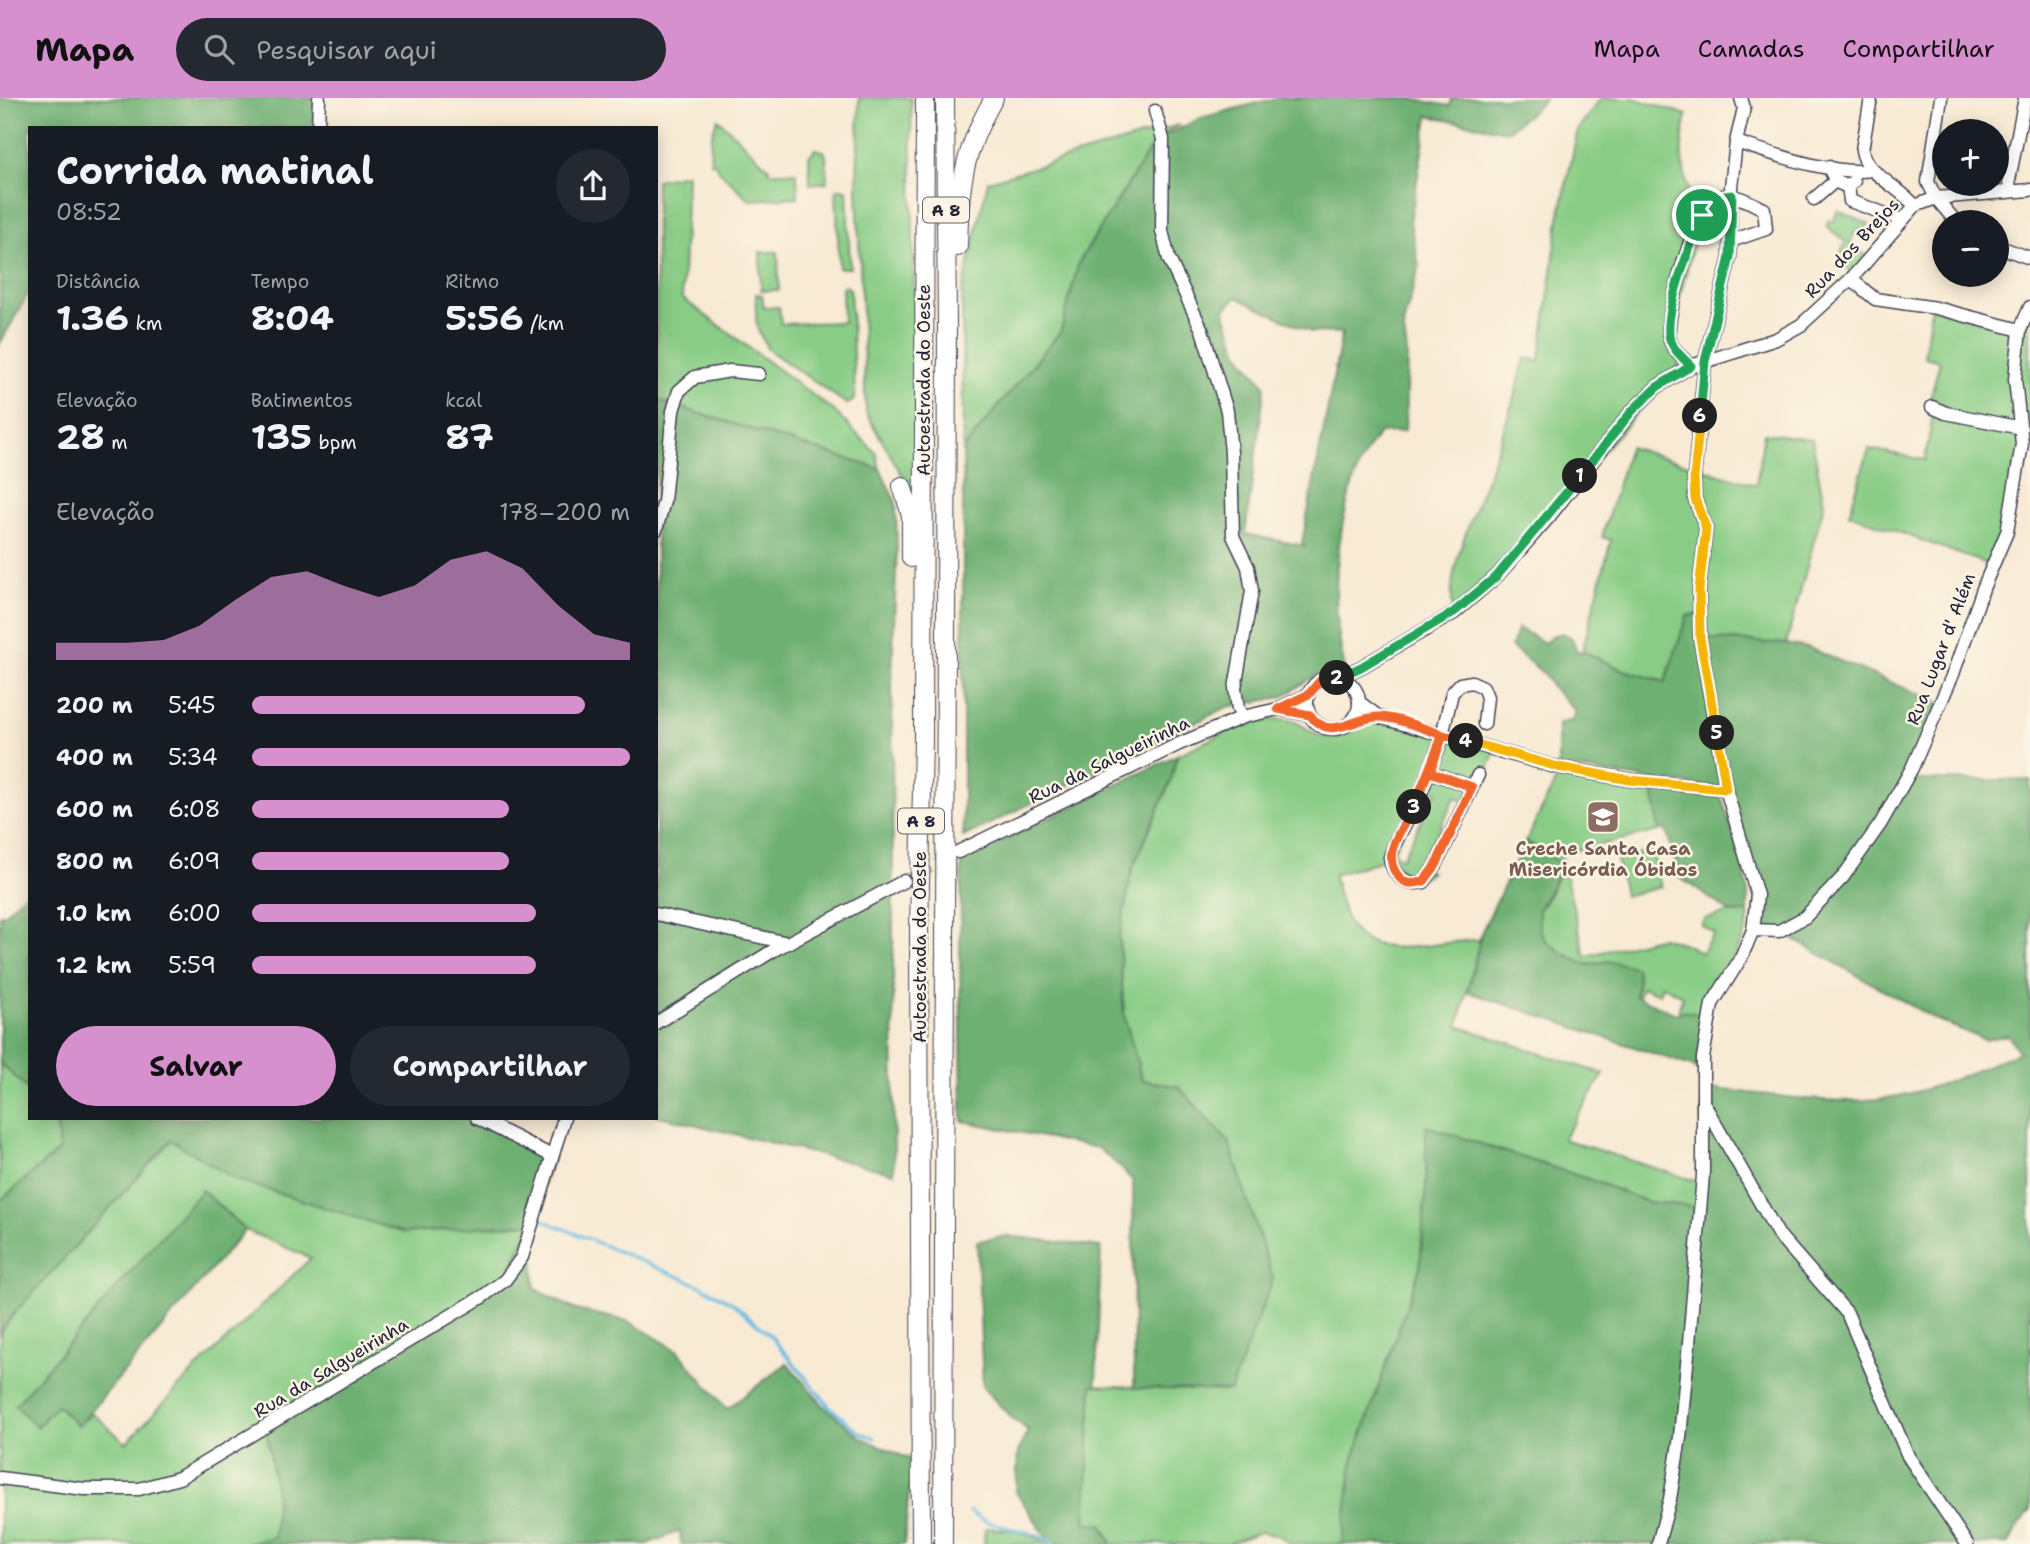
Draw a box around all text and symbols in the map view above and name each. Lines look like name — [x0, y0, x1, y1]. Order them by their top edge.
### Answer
search box — [176, 18, 666, 81]
text: Mapa — [35, 27, 134, 72]
icon: search — [200, 30, 238, 68]
text: Pesquisar aqui — [256, 32, 437, 67]
text: Mapa — [1593, 33, 1660, 65]
text: Camadas — [1698, 33, 1805, 65]
text: Compartilhar — [1843, 33, 1995, 65]
map controls — [1932, 119, 2009, 287]
button: + — [1932, 119, 2009, 196]
text: Corrida matinal — [56, 145, 374, 196]
button: share — [556, 149, 630, 223]
pin — [1672, 185, 1732, 245]
street label: Rua dos Brejos — [1799, 193, 1905, 303]
icon: arrive — [1683, 196, 1721, 234]
text: 08:52 — [56, 197, 122, 227]
road number: A 8 — [923, 198, 969, 222]
button: − — [1932, 210, 2009, 287]
text: Distância — [56, 269, 140, 294]
text: Tempo — [251, 269, 309, 294]
text: Ritmo — [445, 269, 499, 294]
street label: Autoestrada do Oeste — [912, 284, 936, 476]
text: 1.36 — [56, 294, 129, 341]
text: 8:04 — [251, 294, 334, 341]
text: 5:56 — [445, 294, 524, 341]
text: km — [129, 311, 162, 336]
text: /km — [524, 311, 564, 336]
text: Elevação — [56, 388, 137, 413]
text: Batimentos — [251, 388, 353, 413]
text: kcal — [445, 388, 482, 413]
pin: 6 — [1682, 398, 1718, 434]
text: 6 — [1693, 403, 1706, 428]
text: 28 — [56, 413, 105, 460]
text: 135 — [251, 413, 312, 460]
text: 87 — [445, 413, 494, 460]
text: m — [105, 430, 128, 455]
text: bpm — [312, 430, 357, 455]
pin: 1 — [1562, 458, 1598, 494]
text: 1 — [1575, 463, 1584, 488]
text: Elevação — [56, 497, 155, 527]
text: 178–200 m — [499, 497, 630, 527]
street label: Rua Lugar d' Além — [1901, 569, 1981, 729]
pin: 2 — [1320, 660, 1354, 696]
text: 2 — [1330, 665, 1343, 690]
text: 200 m — [56, 690, 133, 720]
text: 5:45 — [168, 690, 216, 720]
street label: Rua da Salgueirinha — [1025, 711, 1193, 809]
pin: 5 — [1700, 716, 1734, 750]
text: 5 — [1711, 720, 1722, 745]
pin: 4 — [1448, 724, 1484, 758]
text: 4 — [1459, 728, 1472, 753]
text: 400 m — [56, 742, 133, 772]
text: 5:34 — [168, 742, 218, 772]
pin: 3 — [1396, 790, 1432, 824]
text: 600 m — [56, 794, 133, 824]
text: 6:08 — [168, 794, 221, 824]
text: 3 — [1407, 794, 1420, 819]
school or university icon: Creche Santa Casa Misericórdia Óbidos — [1584, 798, 1622, 836]
road number: A 8 — [898, 808, 944, 834]
place label: Creche Santa Casa Misericórdia Óbidos — [1509, 837, 1697, 882]
text: 800 m — [56, 846, 133, 876]
text: 6:09 — [168, 846, 220, 876]
street label: Autoestrada do Oeste — [908, 851, 932, 1043]
text: 1.0 km — [56, 898, 131, 928]
text: 6:00 — [168, 898, 221, 928]
text: 1.2 km — [56, 950, 132, 980]
text: 5:59 — [168, 950, 216, 980]
button: Salvar — [56, 1026, 336, 1106]
button: Compartilhar — [350, 1026, 630, 1106]
street label: Rua da Salgueirinha — [249, 1312, 413, 1424]

